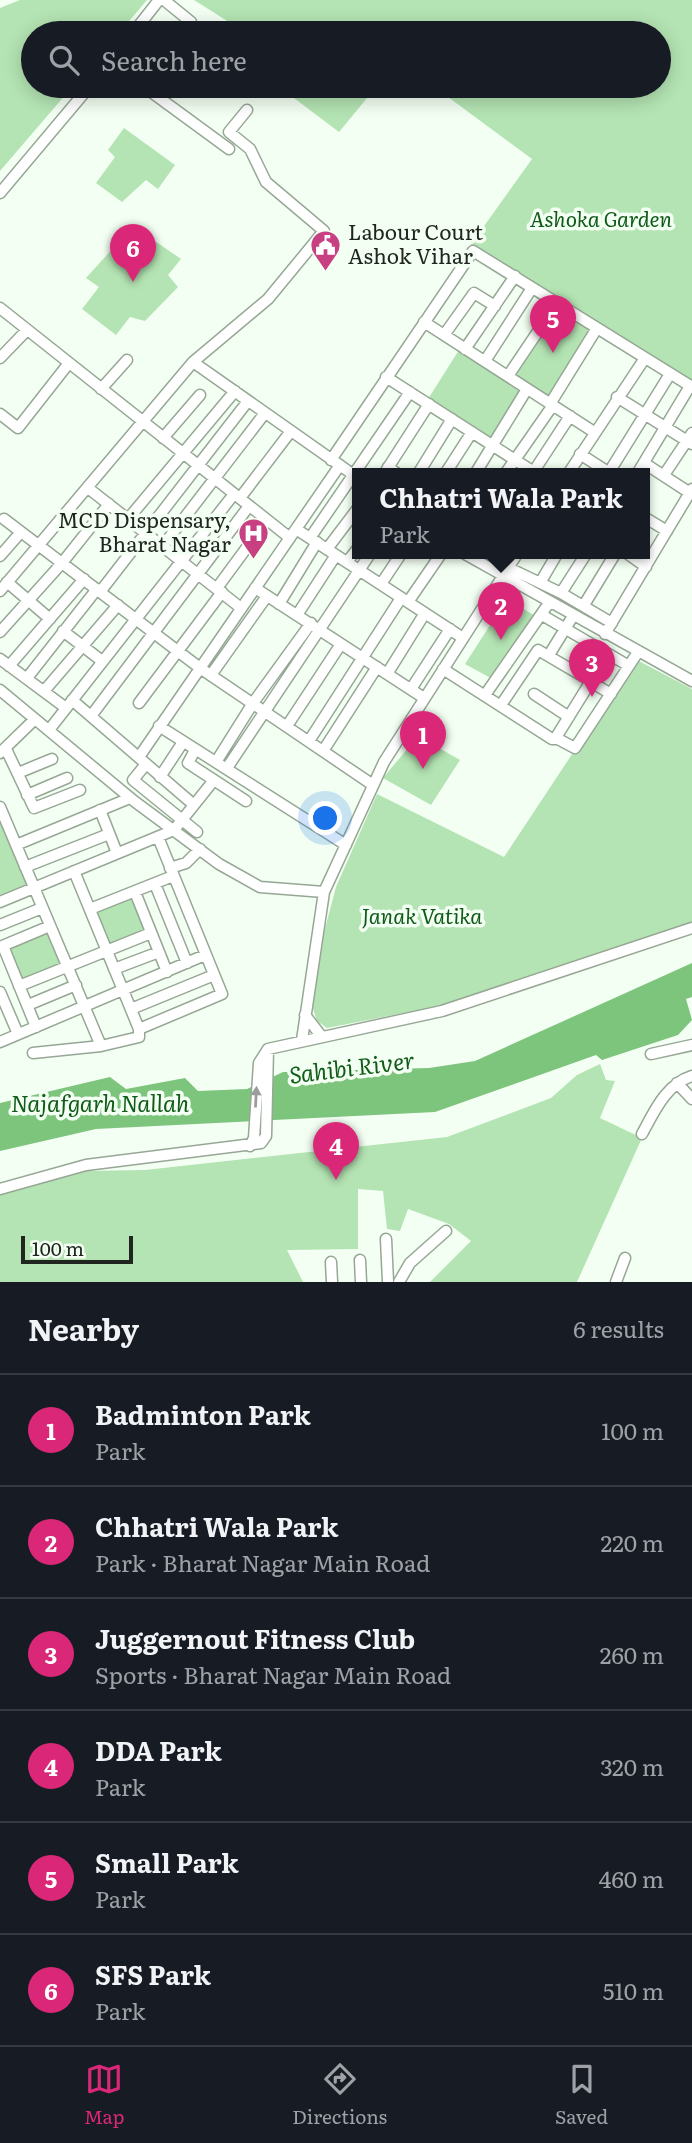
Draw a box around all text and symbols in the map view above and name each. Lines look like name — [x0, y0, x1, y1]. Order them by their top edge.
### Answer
search box — [21, 21, 671, 98]
text: Search here — [101, 40, 247, 79]
icon: search — [45, 41, 83, 79]
park label: Ashoka Garden — [530, 202, 673, 233]
place label: Labour Court Ashok Vihar — [348, 215, 484, 270]
pin: 6 — [110, 224, 156, 282]
public building icon: Labour Court Ashok Vihar — [308, 228, 342, 272]
pin: 5 — [530, 295, 576, 353]
popup — [352, 468, 650, 559]
text: Chhatri Wala Park — [379, 477, 623, 516]
place label: MCD Dispensary, Bharat Nagar — [58, 503, 231, 558]
hospital icon: MCD Dispensary, Bharat Nagar — [237, 516, 271, 560]
text: Park — [379, 516, 430, 550]
pin: 2 — [478, 582, 524, 640]
pin: 3 — [569, 639, 615, 697]
pin: 1 — [400, 711, 446, 769]
your location — [308, 801, 342, 835]
park label: Janak Vatika — [362, 899, 482, 930]
water label: Sahibi River — [287, 1041, 416, 1091]
water label: Najafgarh Nallah — [11, 1085, 190, 1119]
one-way arrow — [251, 1086, 262, 1108]
pin: 4 — [313, 1122, 359, 1180]
scale bar — [21, 1233, 133, 1265]
text: 100 m — [32, 1234, 84, 1262]
text: Nearby — [28, 1306, 139, 1350]
text: 6 results — [573, 1311, 664, 1345]
text: Badminton Park — [95, 1394, 311, 1433]
text: 1 — [46, 1413, 56, 1447]
text: 100 m — [601, 1413, 664, 1447]
text: Park — [95, 1433, 145, 1467]
text: Chhatri Wala Park — [95, 1506, 339, 1545]
text: 2 — [45, 1525, 57, 1559]
text: 220 m — [600, 1525, 664, 1559]
text: Park · Bharat Nagar Main Road — [95, 1545, 430, 1579]
text: Juggernout Fitness Club — [95, 1618, 415, 1657]
text: 3 — [45, 1637, 57, 1671]
text: 260 m — [600, 1637, 664, 1671]
text: Sports · Bharat Nagar Main Road — [95, 1657, 451, 1691]
text: DDA Park — [95, 1730, 222, 1769]
text: 4 — [44, 1749, 58, 1783]
text: 320 m — [600, 1749, 664, 1783]
text: Park — [95, 1769, 145, 1803]
text: Small Park — [95, 1842, 239, 1881]
text: 5 — [45, 1861, 57, 1895]
text: 460 m — [599, 1861, 664, 1895]
text: Park — [95, 1881, 145, 1915]
text: SFS Park — [95, 1954, 211, 1993]
text: 6 — [44, 1973, 58, 2007]
text: 510 m — [603, 1973, 664, 2007]
text: Park — [95, 1993, 145, 2027]
tab: Map — [84, 2060, 124, 2130]
tab: Directions — [292, 2060, 387, 2130]
tab: Saved — [555, 2060, 608, 2130]

